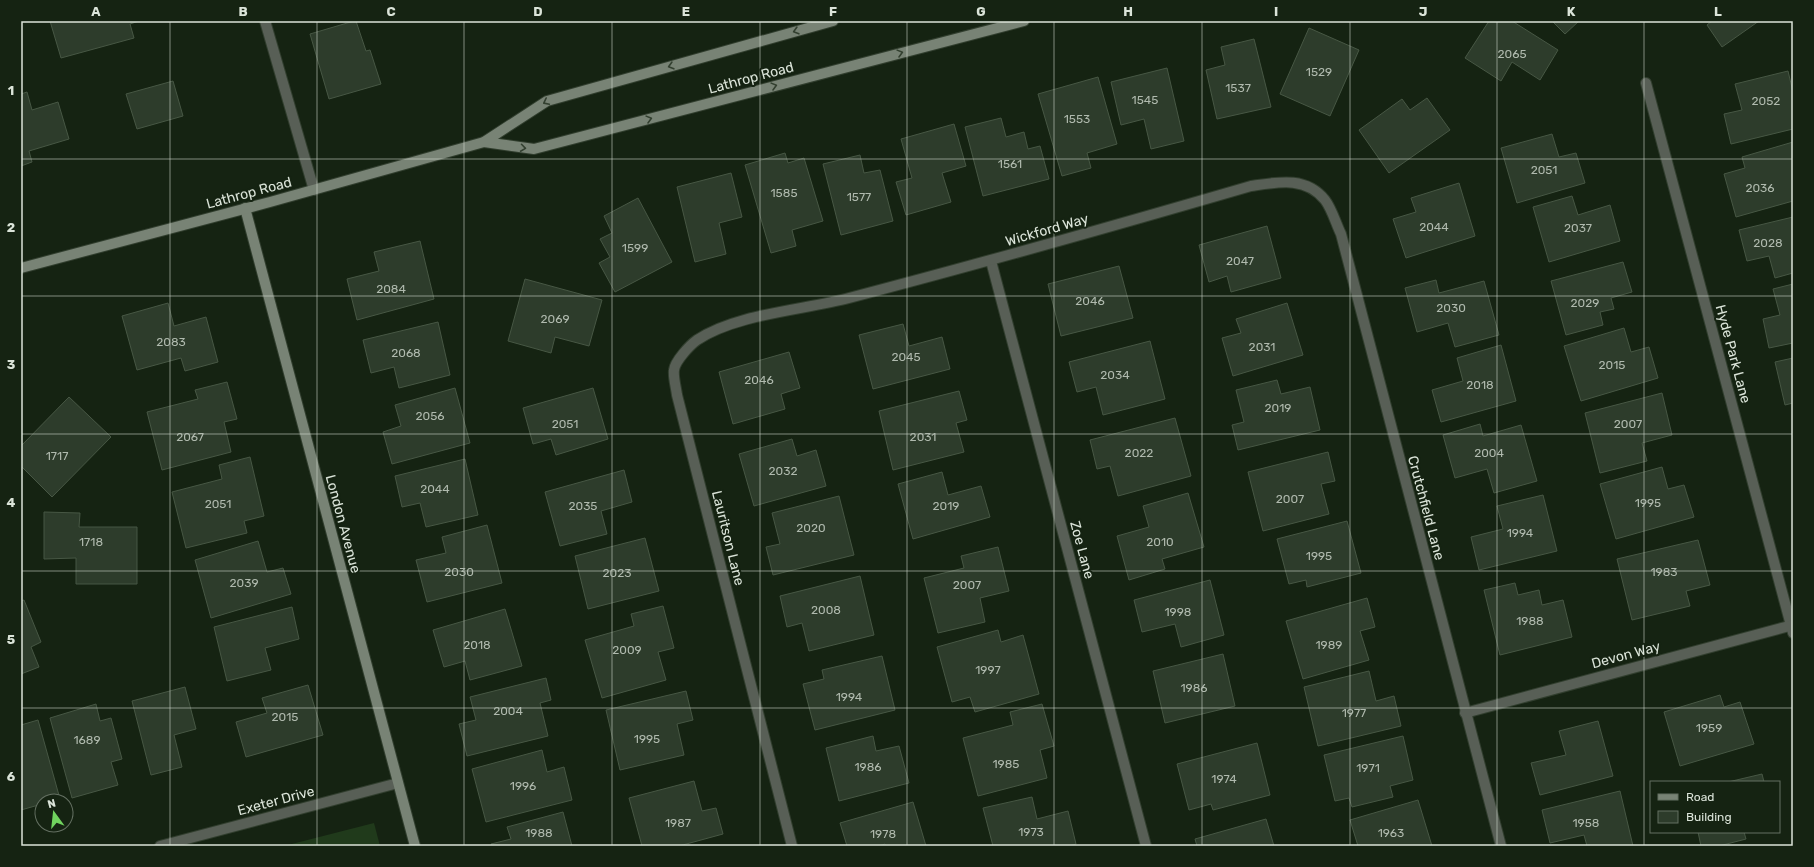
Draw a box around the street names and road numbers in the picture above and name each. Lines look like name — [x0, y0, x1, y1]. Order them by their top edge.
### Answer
street label: Lathrop Road — [706, 58, 796, 98]
street label: Lathrop Road — [204, 173, 294, 213]
street label: Wickford Way — [1003, 210, 1091, 250]
street label: Hyde Park Lane — [1712, 303, 1754, 405]
street label: Crutchfield Lane — [1404, 454, 1448, 562]
street label: London Avenue — [322, 473, 364, 575]
street label: Lauritson Lane — [708, 489, 748, 587]
street label: Zoe Lane — [1066, 519, 1098, 581]
street label: Devon Way — [1590, 638, 1663, 672]
street label: Exeter Drive — [236, 783, 317, 819]

